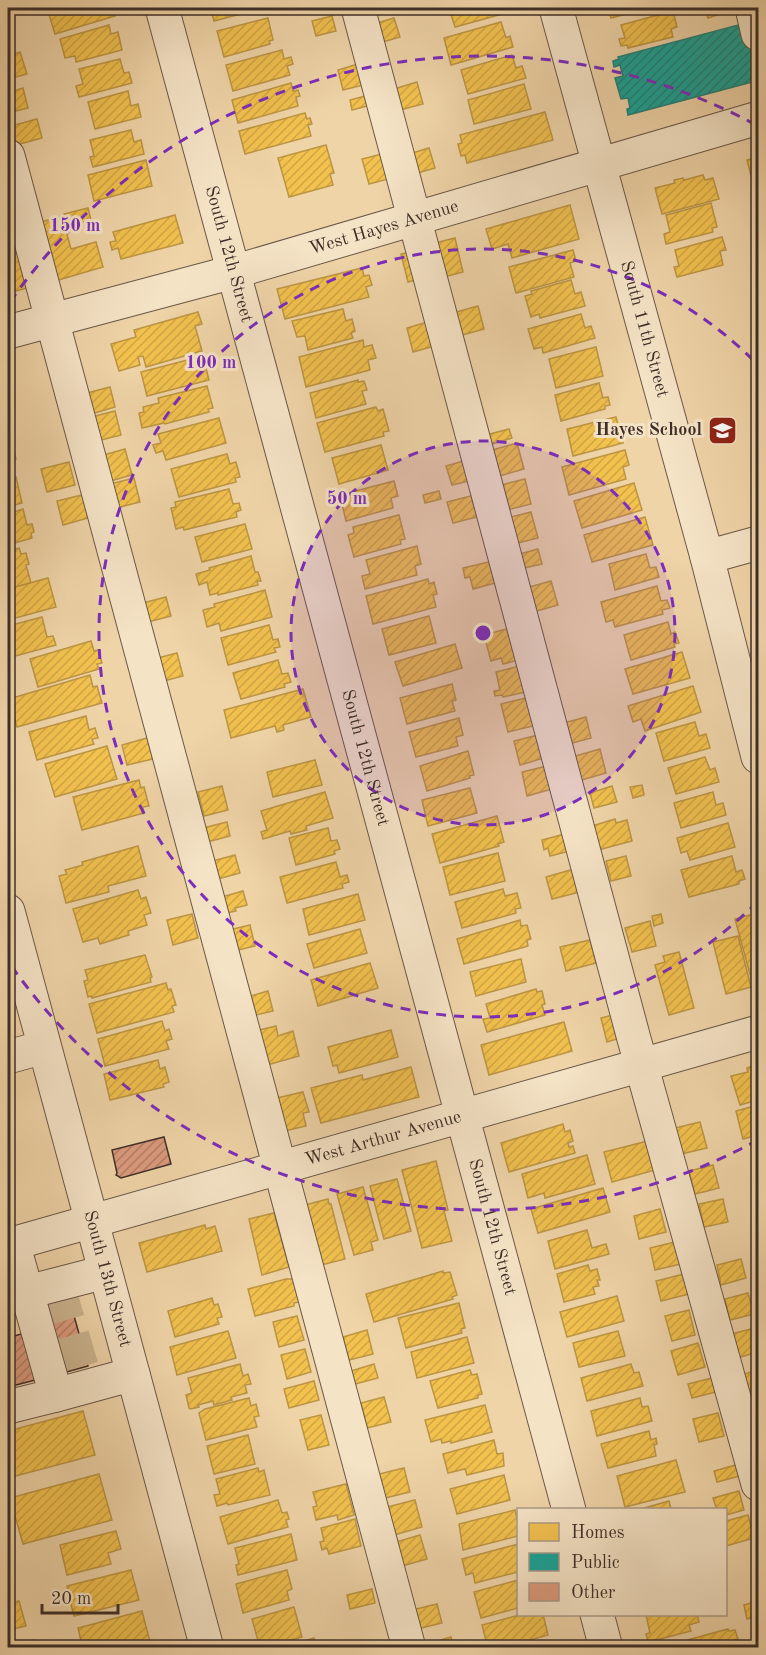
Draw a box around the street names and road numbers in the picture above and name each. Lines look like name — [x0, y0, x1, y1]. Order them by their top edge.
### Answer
street label: South 12th Street — [202, 184, 256, 324]
street label: West Hayes Avenue — [307, 197, 461, 258]
street label: South 11th Street — [617, 259, 672, 399]
street label: South 12th Street — [338, 688, 392, 828]
street label: West Arthur Avenue — [303, 1108, 463, 1169]
street label: South 12th Street — [465, 1157, 519, 1297]
street label: South 13th Street — [80, 1209, 134, 1349]

